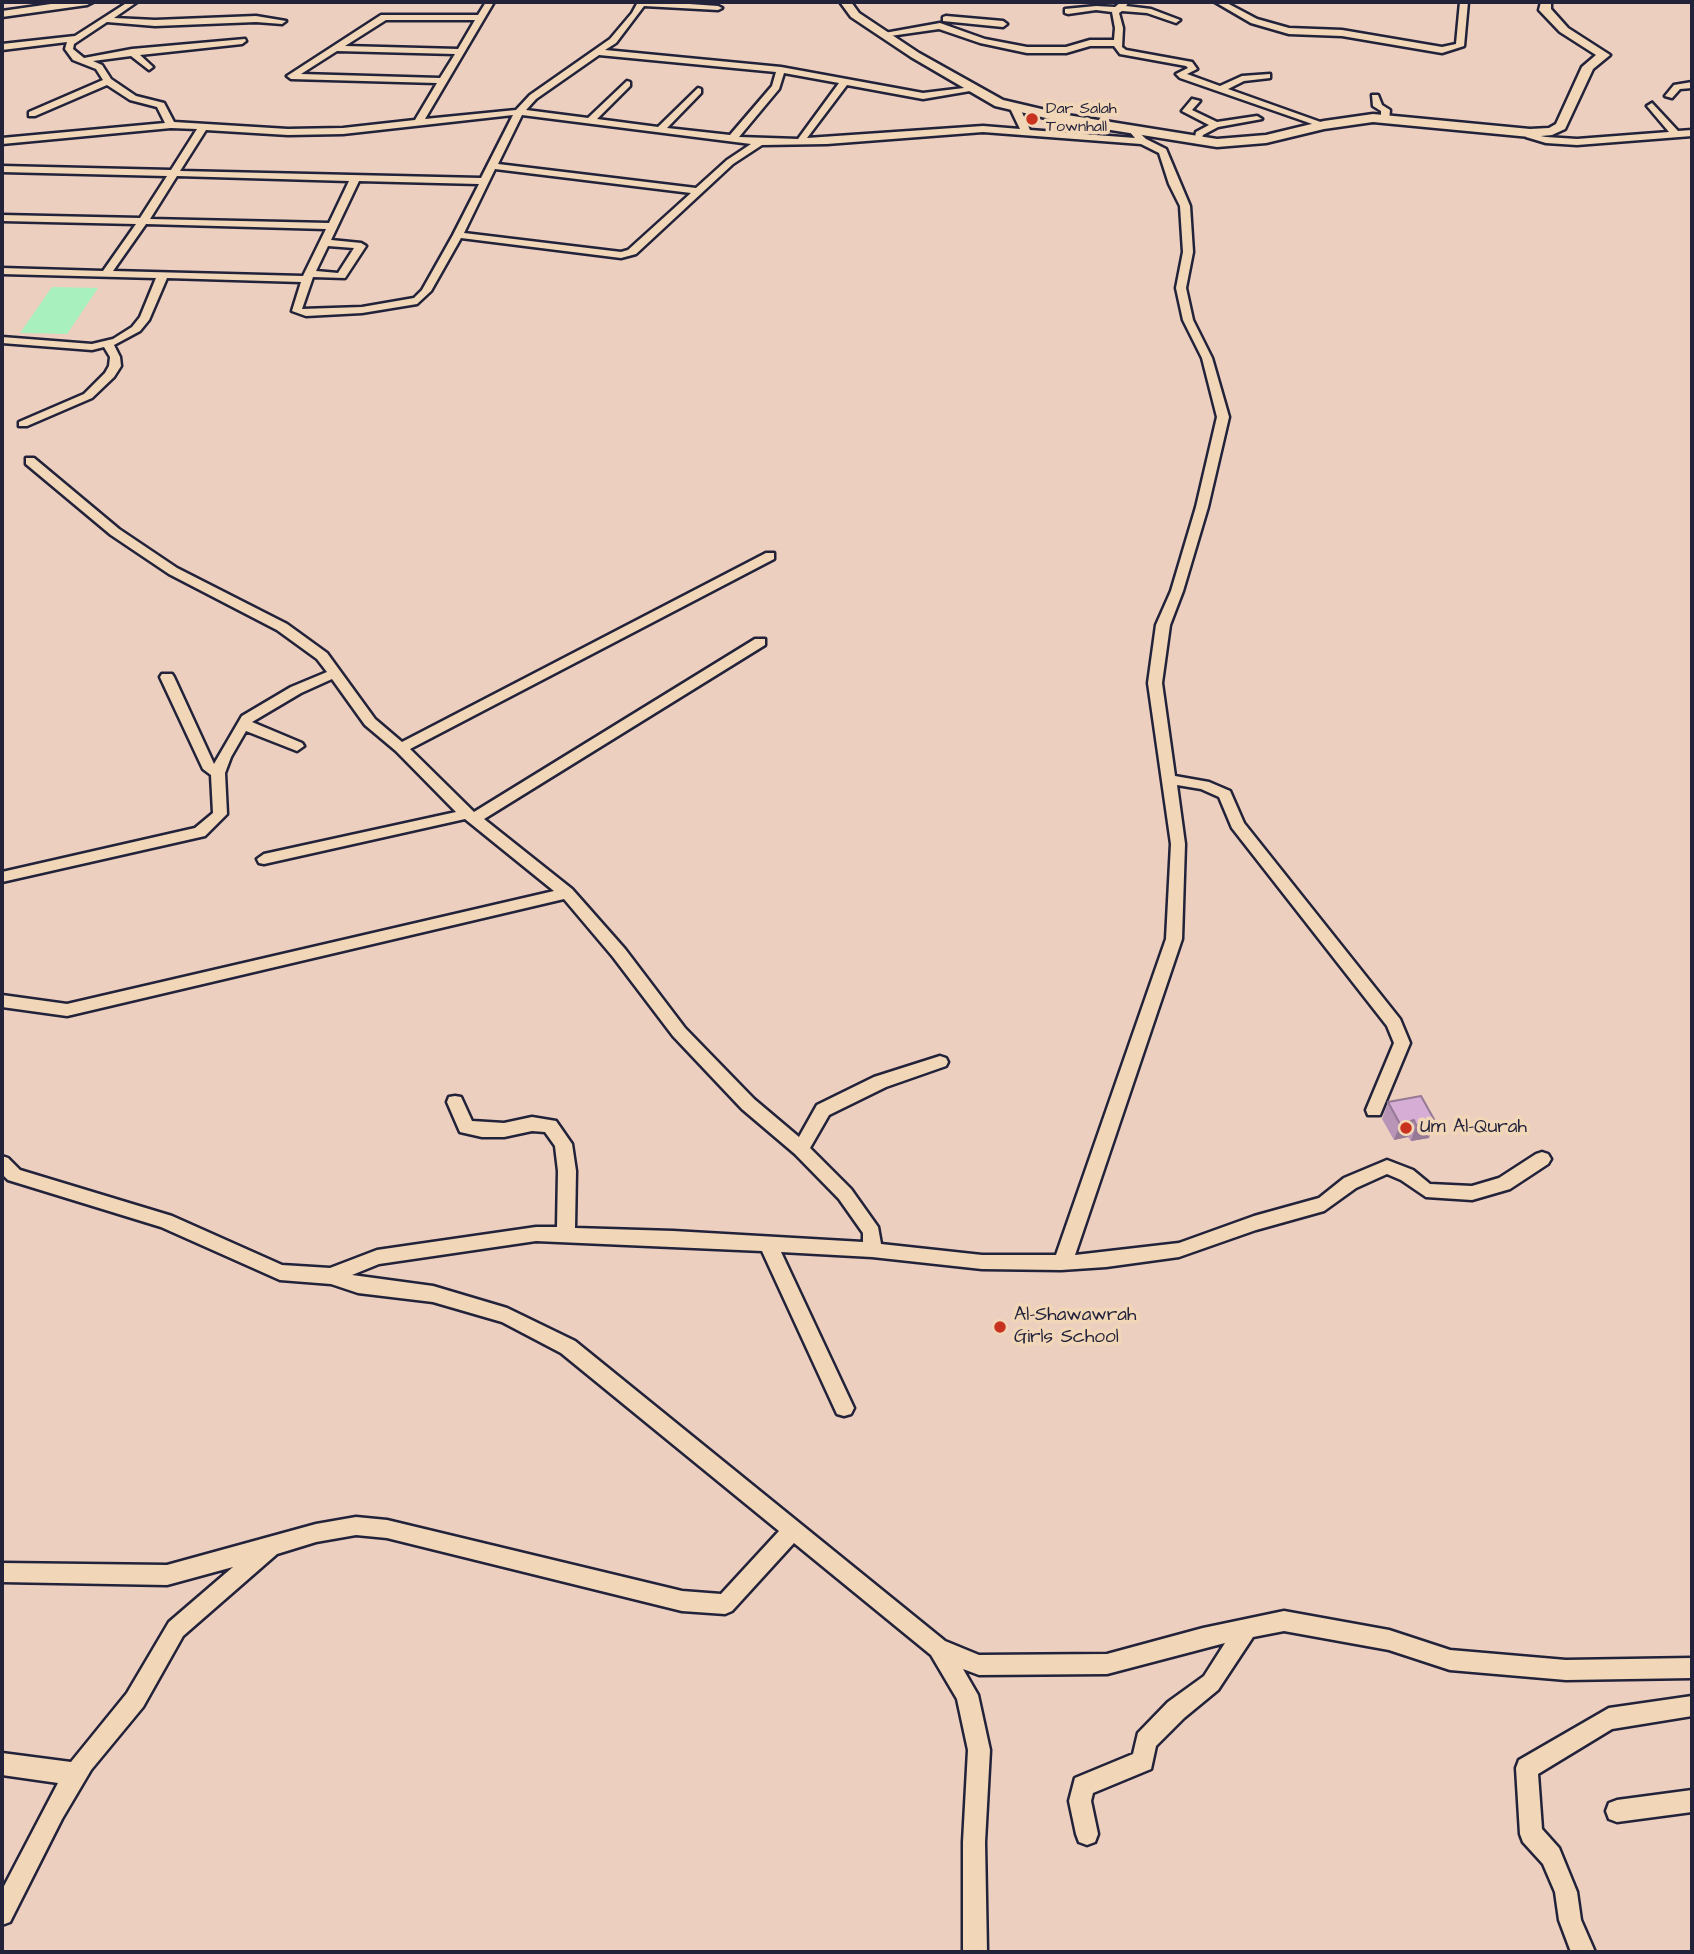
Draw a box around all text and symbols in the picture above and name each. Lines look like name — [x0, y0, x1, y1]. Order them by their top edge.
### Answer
place label: Dar Salah Townhall — [1046, 100, 1117, 138]
marker: Dar Salah Townhall — [1024, 111, 1040, 127]
place label: Um Al-Qurah — [1420, 1117, 1527, 1139]
marker: Um Al-Qurah — [1398, 1120, 1414, 1136]
place label: Al-Shawawrah Girls School — [1014, 1305, 1136, 1349]
marker: Al-Shawawrah Girls School — [992, 1319, 1008, 1335]

